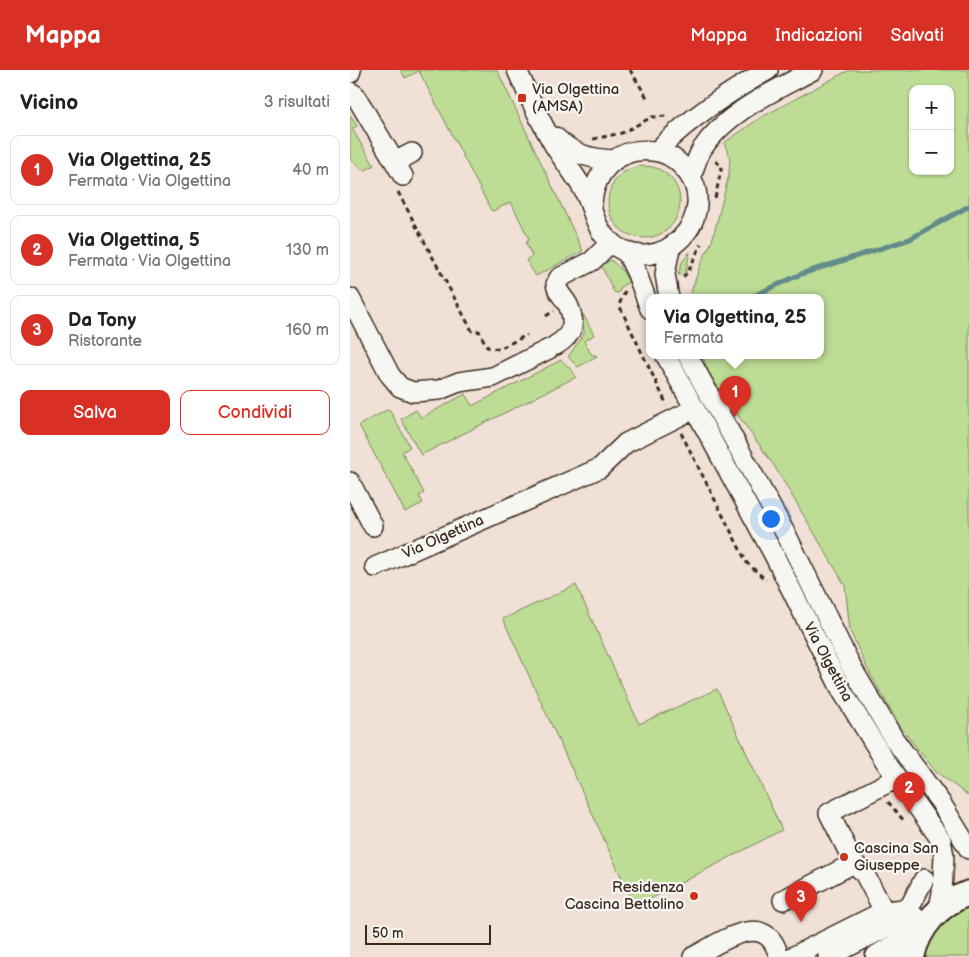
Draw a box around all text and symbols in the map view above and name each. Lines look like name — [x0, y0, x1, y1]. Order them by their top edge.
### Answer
text: Mappa — [25, 21, 101, 50]
text: Mappa — [690, 25, 747, 46]
text: Indicazioni — [775, 25, 863, 46]
text: Salvati — [891, 25, 944, 46]
place label: Via Olgettina (AMSA) — [532, 80, 619, 116]
map controls — [909, 85, 954, 175]
button: + — [909, 85, 954, 130]
text: Vicino — [20, 90, 78, 115]
marker: Via Olgettina (AMSA) — [516, 92, 528, 104]
text: 3 risultati — [264, 93, 330, 112]
button: − — [909, 130, 954, 175]
text: Via Olgettina, 25 — [68, 149, 211, 172]
text: 1 — [34, 161, 40, 180]
text: 40 m — [292, 161, 329, 180]
text: Fermata · Via Olgettina — [68, 172, 231, 191]
text: Via Olgettina, 5 — [68, 229, 200, 252]
text: 2 — [32, 241, 42, 260]
text: 130 m — [286, 241, 329, 260]
text: Fermata · Via Olgettina — [68, 252, 231, 271]
popup — [646, 294, 824, 359]
text: Via Olgettina, 25 — [663, 306, 807, 329]
text: Da Tony — [68, 309, 136, 332]
text: 3 — [32, 321, 42, 340]
text: 160 m — [286, 321, 329, 340]
text: Fermata — [663, 329, 724, 348]
text: Ristorante — [68, 332, 142, 351]
pin: 1 — [719, 376, 751, 417]
button: Salva — [20, 390, 170, 435]
button: Condividi — [180, 390, 330, 435]
your location — [758, 506, 784, 532]
street label: Via Olgettina — [399, 511, 487, 563]
street label: Via Olgettina — [799, 619, 857, 705]
pin: 2 — [893, 772, 925, 813]
place label: Cascina San Giuseppe — [854, 839, 939, 875]
marker: Cascina San Giuseppe — [838, 851, 850, 863]
place label: Residenza Cascina Bettolino — [565, 878, 684, 914]
pin: 3 — [785, 881, 817, 922]
marker: Residenza Cascina Bettolino — [688, 890, 700, 902]
scale bar — [365, 922, 491, 945]
text: 50 m — [372, 925, 404, 942]

